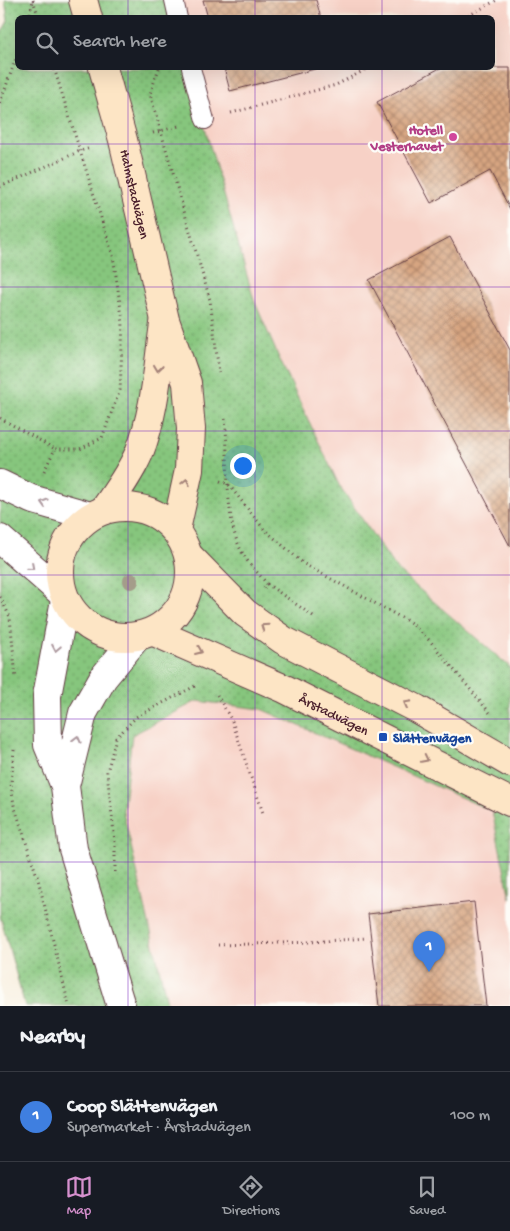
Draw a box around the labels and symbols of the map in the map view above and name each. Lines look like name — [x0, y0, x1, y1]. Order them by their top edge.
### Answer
place label: Hotell Vesterhavet — [370, 123, 444, 156]
marker: Hotell Vesterhavet — [447, 131, 459, 143]
street label: Halmstadvägen — [114, 148, 152, 241]
one-way arrow — [153, 365, 164, 373]
your location — [230, 453, 256, 479]
one-way arrow — [181, 478, 191, 487]
one-way arrow — [40, 498, 49, 508]
one-way arrow — [26, 561, 35, 570]
one-way arrow — [260, 624, 270, 633]
one-way arrow — [52, 643, 62, 652]
one-way arrow — [194, 644, 203, 655]
street label: Årstadvägen — [295, 691, 371, 741]
one-way arrow — [404, 700, 413, 710]
marker: Slättenvägen — [377, 731, 389, 743]
place label: Slättenvägen — [393, 731, 472, 748]
one-way arrow — [71, 734, 82, 743]
one-way arrow — [419, 753, 428, 763]
pin: 1 — [413, 931, 445, 972]

